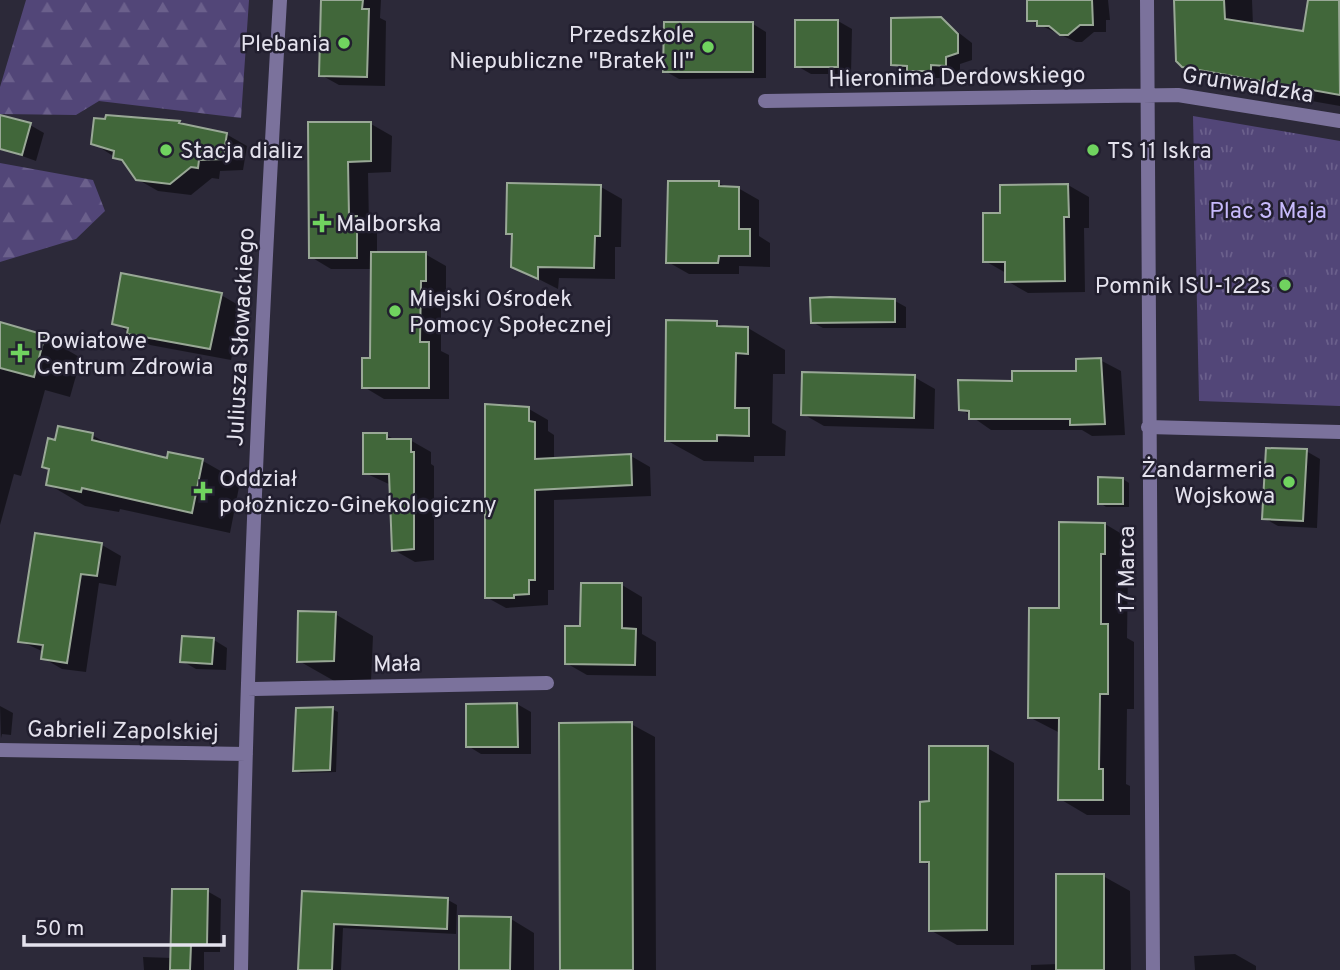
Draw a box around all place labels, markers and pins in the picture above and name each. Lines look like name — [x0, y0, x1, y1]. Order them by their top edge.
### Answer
place label: Przedszkole Niepubliczne "Bratek II" — [449, 22, 694, 77]
place label: Plebania — [241, 31, 330, 60]
marker: Plebania — [336, 35, 352, 51]
marker: Przedszkole Niepubliczne "Bratek II" — [700, 39, 716, 55]
place label: Stacja dializ — [180, 138, 304, 167]
place label: TS 11 Iskra — [1107, 138, 1212, 167]
marker: Stacja dializ — [158, 142, 174, 158]
marker: TS 11 Iskra — [1085, 142, 1101, 158]
place label: Malborska — [336, 211, 441, 240]
marker: Malborska — [314, 215, 330, 231]
place label: Pomnik ISU-122s — [1095, 273, 1271, 302]
marker: Pomnik ISU-122s — [1277, 277, 1293, 293]
place label: Miejski Ośrodek Pomocy Społecznej — [409, 286, 612, 341]
marker: Miejski Ośrodek Pomocy Społecznej — [387, 303, 403, 319]
place label: Powiatowe Centrum Zdrowia — [36, 328, 213, 383]
marker: Powiatowe Centrum Zdrowia — [10, 343, 30, 363]
place label: Żandarmeria Wojskowa — [1141, 456, 1275, 512]
place label: Oddział położniczo-Ginekologiczny — [219, 466, 497, 521]
marker: Żandarmeria Wojskowa — [1281, 474, 1297, 490]
marker: Oddział położniczo-Ginekologiczny — [193, 481, 213, 501]

